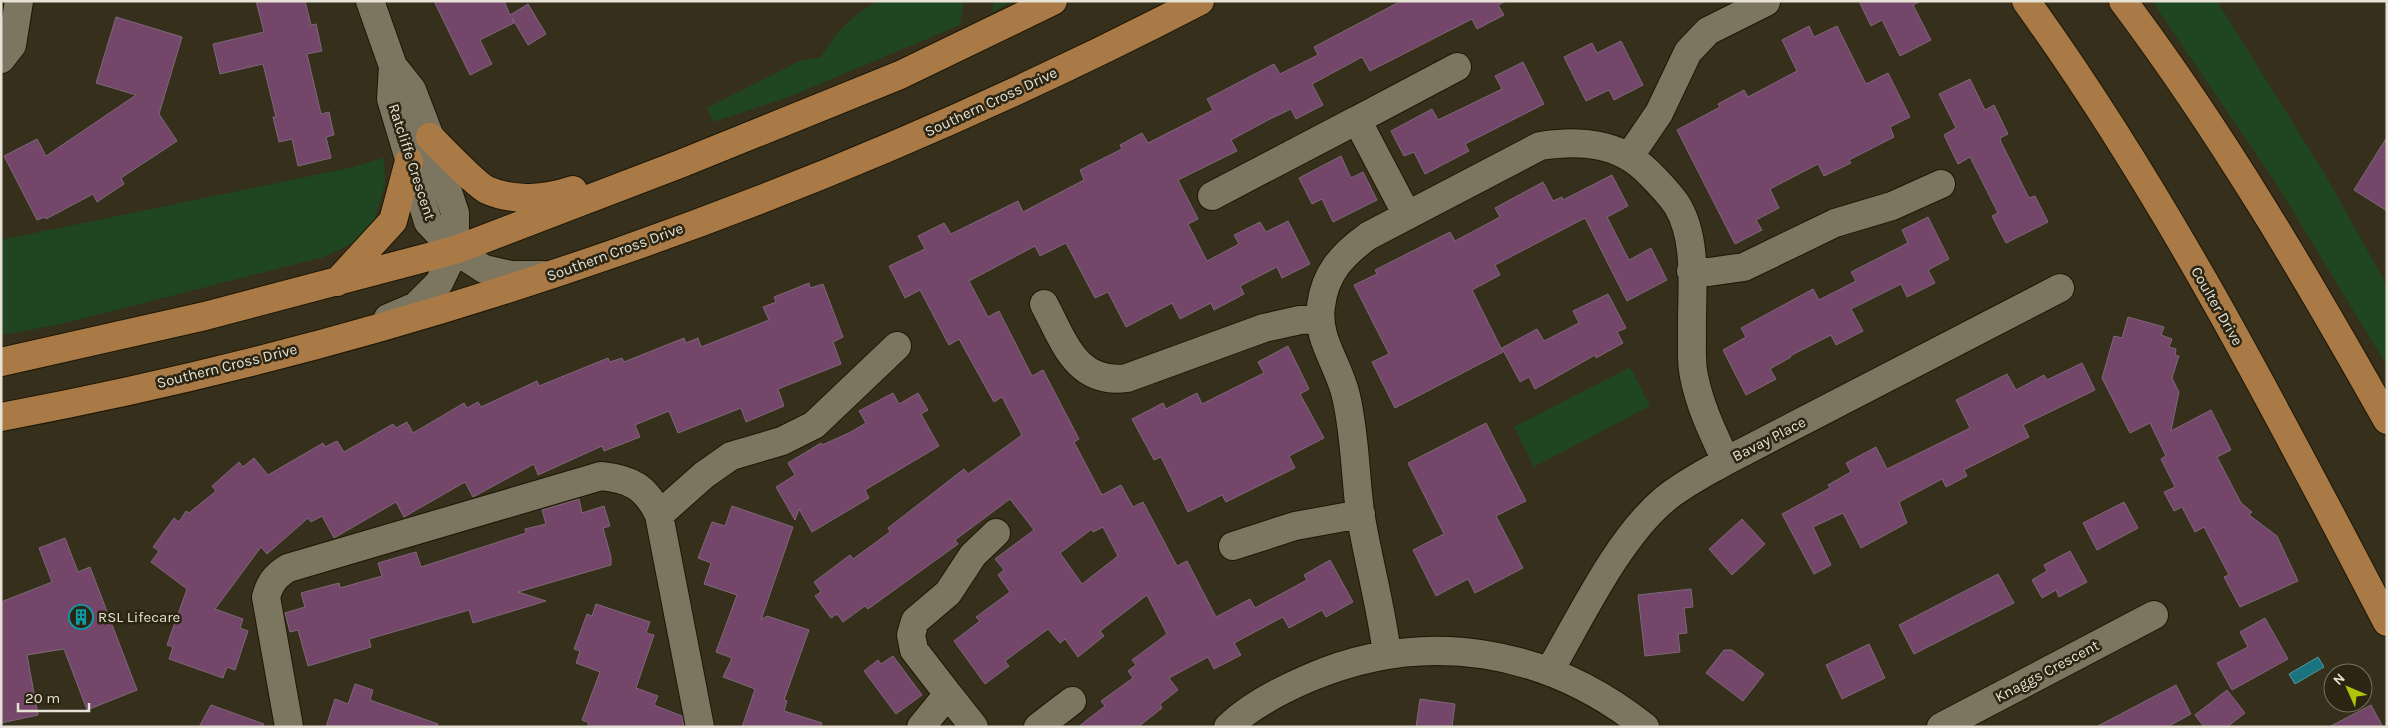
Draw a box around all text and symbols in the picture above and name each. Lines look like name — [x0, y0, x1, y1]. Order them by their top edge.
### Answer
street label: Southern Cross Drive — [922, 63, 1060, 141]
street label: Ratcliffe Crescent — [385, 102, 439, 223]
street label: Southern Cross Drive — [544, 219, 686, 285]
street label: Coulter Drive — [2187, 263, 2247, 349]
street label: Southern Cross Drive — [155, 340, 299, 392]
street label: Bavay Place — [1729, 413, 1809, 465]
building icon: RSL Lifecare — [68, 604, 94, 630]
place label: RSL Lifecare — [98, 608, 180, 626]
street label: Knaggs Crescent — [1992, 636, 2102, 706]
north arrow — [2323, 663, 2373, 713]
text: N — [2330, 670, 2349, 689]
scale bar — [18, 680, 89, 712]
text: 20 m — [25, 689, 60, 707]

